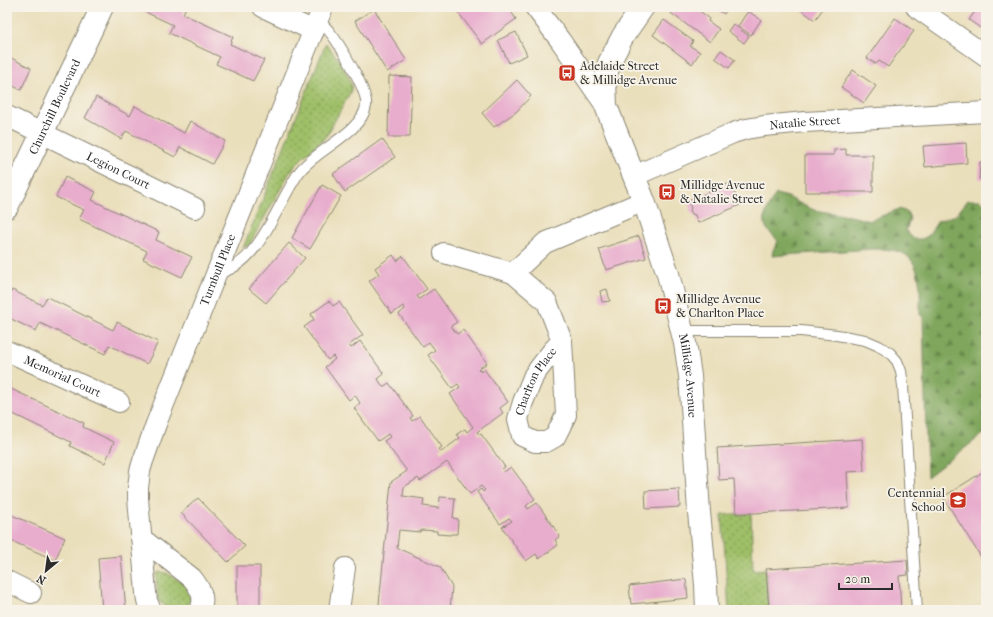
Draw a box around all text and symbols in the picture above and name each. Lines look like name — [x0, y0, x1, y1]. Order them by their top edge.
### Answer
street label: Churchill Boulevard — [26, 56, 83, 157]
place label: Adelaide Street & Millidge Avenue — [579, 59, 677, 87]
bus stop icon: Adelaide Street & Millidge Avenue — [557, 63, 577, 83]
street label: Natalie Street — [769, 113, 842, 132]
street label: Legion Court — [84, 149, 153, 192]
place label: Millidge Avenue & Natalie Street — [680, 178, 765, 206]
bus stop icon: Millidge Avenue & Natalie Street — [657, 182, 677, 202]
street label: Turnbull Place — [197, 232, 238, 308]
place label: Millidge Avenue & Charlton Place — [676, 292, 764, 320]
bus stop icon: Millidge Avenue & Charlton Place — [653, 296, 673, 316]
street label: Millidge Avenue — [676, 332, 700, 418]
street label: Charlton Place — [512, 344, 560, 417]
street label: Memorial Court — [22, 353, 104, 400]
place label: Centennial School — [888, 486, 946, 514]
school or university icon: Centennial School — [948, 490, 968, 510]
north arrow — [26, 551, 66, 591]
scale bar — [839, 565, 892, 591]
text: N — [34, 571, 48, 587]
text: 20 m — [845, 572, 870, 586]

